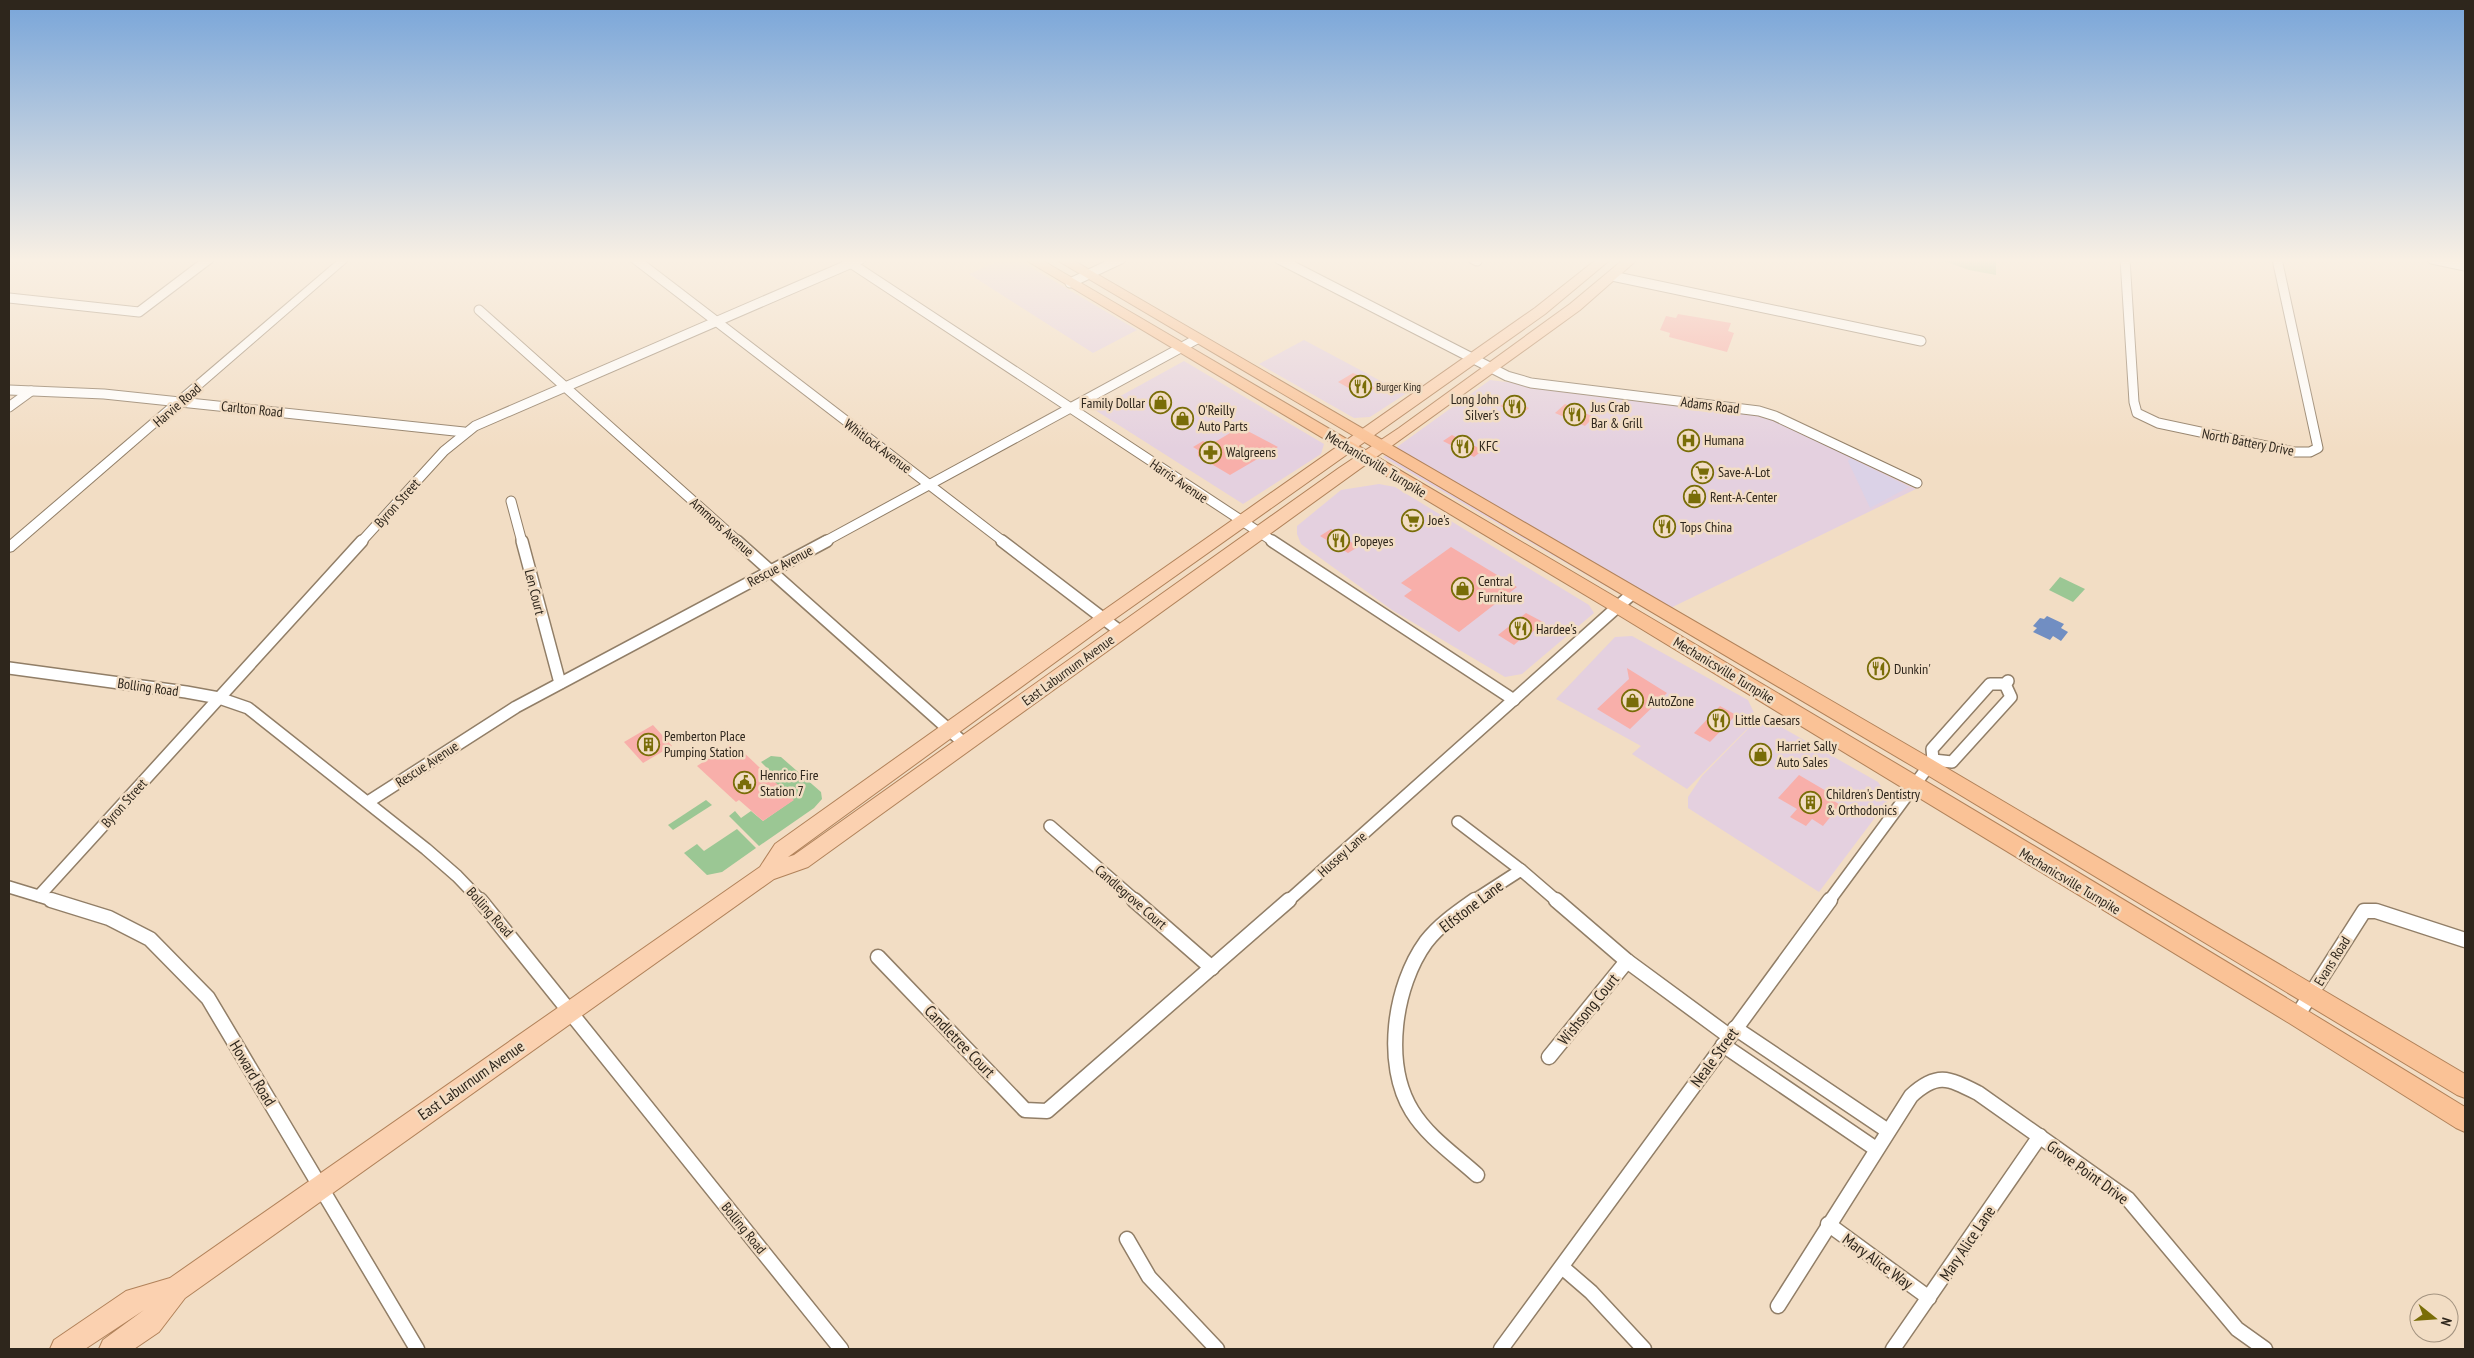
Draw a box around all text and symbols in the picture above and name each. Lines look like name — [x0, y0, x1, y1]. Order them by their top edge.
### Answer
restaurant icon: Burger King — [1348, 375, 1372, 399]
street label: Harvie Road — [149, 379, 205, 431]
place label: Burger King — [1376, 380, 1421, 394]
place label: Long John Silver's — [1451, 390, 1499, 424]
shop icon: Family Dollar — [1149, 391, 1173, 415]
street label: Adams Road — [1680, 392, 1740, 418]
place label: Family Dollar — [1081, 394, 1145, 412]
restaurant icon: Long John Silver's — [1503, 395, 1527, 419]
street label: Carlton Road — [220, 397, 284, 421]
place label: Jus Crab Bar & Grill — [1590, 398, 1643, 432]
place label: O'Reilly Auto Parts — [1198, 401, 1248, 435]
restaurant icon: Jus Crab Bar & Grill — [1563, 403, 1587, 427]
shop icon: O'Reilly Auto Parts — [1170, 406, 1194, 430]
street label: Whitlock Avenue — [841, 415, 915, 477]
street label: North Battery Drive — [2200, 424, 2296, 460]
street label: Mechanicsville Turnpike — [1322, 427, 1430, 501]
hospital icon: Humana — [1676, 428, 1700, 452]
place label: Humana — [1704, 431, 1744, 449]
restaurant icon: KFC — [1451, 434, 1475, 458]
place label: KFC — [1479, 437, 1499, 455]
pharmacy icon: Walgreens — [1198, 440, 1222, 464]
place label: Walgreens — [1226, 443, 1276, 461]
street label: Harris Avenue — [1146, 455, 1212, 507]
supermarket icon: Save-A-Lot — [1690, 460, 1714, 484]
place label: Save-A-Lot — [1718, 463, 1770, 481]
street label: Byron Street — [370, 475, 424, 531]
shop icon: Rent-A-Center — [1682, 485, 1706, 509]
place label: Rent-A-Center — [1710, 488, 1777, 506]
street label: Ammons Avenue — [686, 494, 758, 561]
supermarket icon: Joe's — [1400, 508, 1424, 532]
place label: Joe's — [1427, 511, 1450, 529]
restaurant icon: Tops China — [1652, 515, 1676, 539]
place label: Tops China — [1680, 518, 1732, 536]
restaurant icon: Popeyes — [1326, 529, 1350, 553]
place label: Popeyes — [1354, 532, 1394, 550]
street label: Rescue Avenue — [744, 541, 816, 591]
street label: Len Court — [521, 567, 549, 617]
place label: Central Furniture — [1478, 572, 1523, 606]
shop icon: Central Furniture — [1450, 577, 1474, 601]
restaurant icon: Hardee's — [1508, 617, 1532, 641]
place label: Hardee's — [1536, 620, 1577, 638]
street label: East Laburnum Avenue — [1018, 630, 1118, 710]
street label: Mechanicsville Turnpike — [1670, 633, 1778, 707]
restaurant icon: Dunkin' — [1866, 657, 1890, 681]
place label: Dunkin' — [1894, 660, 1931, 678]
street label: Bolling Road — [116, 674, 180, 700]
shop icon: AutoZone — [1620, 689, 1644, 713]
place label: AutoZone — [1648, 692, 1694, 710]
restaurant icon: Little Caesars — [1707, 708, 1731, 732]
place label: Little Caesars — [1735, 711, 1800, 729]
place label: Pemberton Place Pumping Station — [664, 727, 746, 761]
building icon: Pemberton Place Pumping Station — [636, 732, 660, 756]
street label: Rescue Avenue — [392, 737, 462, 791]
place label: Harriet Sally Auto Sales — [1777, 737, 1838, 771]
shop icon: Harriet Sally Auto Sales — [1749, 742, 1773, 766]
place label: Henrico Fire Station 7 — [760, 766, 819, 800]
public building icon: Henrico Fire Station 7 — [732, 771, 756, 795]
street label: Byron Street — [97, 775, 151, 831]
place label: Children's Dentistry & Orthodonics — [1826, 785, 1921, 819]
building icon: Children's Dentistry & Orthodonics — [1798, 790, 1822, 814]
street label: Hussey Lane — [1314, 827, 1370, 881]
street label: Mechanicsville Turnpike — [2016, 844, 2124, 918]
street label: Candlegrove Court — [1091, 861, 1171, 933]
street label: Elfstone Lane — [1435, 876, 1507, 936]
street label: Bolling Road — [463, 883, 517, 941]
street label: Evans Road — [2310, 933, 2354, 989]
street label: Wishsong Court — [1553, 969, 1623, 1049]
street label: Candletree Court — [921, 1001, 1000, 1082]
street label: Neale Street — [1686, 1023, 1743, 1091]
street label: Howard Road — [226, 1036, 280, 1110]
street label: East Laburnum Avenue — [414, 1036, 528, 1124]
street label: Grove Point Drive — [2043, 1136, 2133, 1208]
street label: Bolling Road — [718, 1199, 770, 1257]
street label: Mary Alice Lane — [1935, 1202, 1999, 1284]
street label: Mary Alice Way — [1839, 1229, 1917, 1293]
north arrow — [2409, 1293, 2459, 1343]
text: N — [2437, 1316, 2456, 1328]

